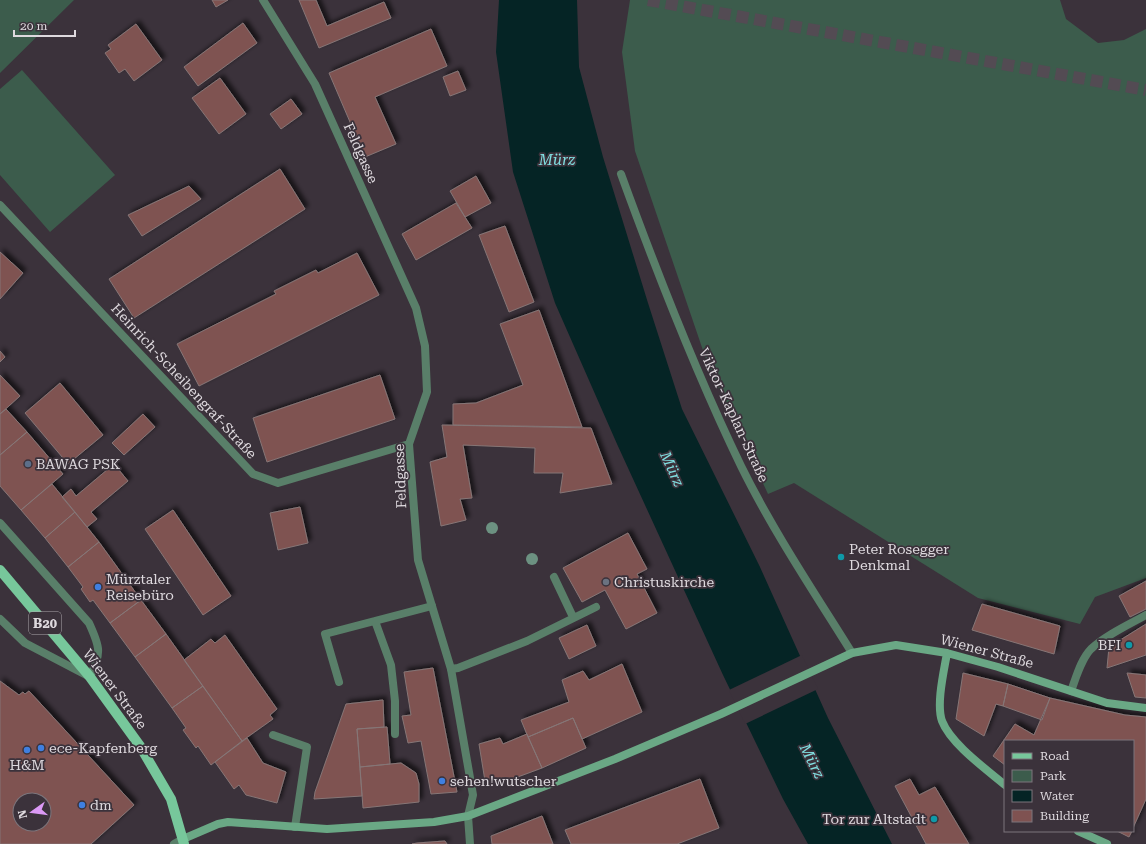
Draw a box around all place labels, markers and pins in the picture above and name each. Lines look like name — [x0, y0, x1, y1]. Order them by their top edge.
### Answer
place label: BAWAG PSK — [36, 456, 120, 472]
marker: BAWAG PSK — [23, 459, 33, 469]
place label: Peter Rosegger Denkmal — [849, 541, 949, 573]
marker: Peter Rosegger Denkmal — [836, 552, 846, 562]
place label: Mürztaler Reisebüro — [106, 571, 174, 603]
place label: Christuskirche — [614, 574, 714, 590]
marker: Christuskirche — [601, 577, 611, 587]
marker: Mürztaler Reisebüro — [93, 582, 103, 592]
place label: BFI — [1098, 637, 1121, 653]
marker: BFI — [1124, 640, 1134, 650]
place label: ece-Kapfenberg — [49, 740, 157, 756]
marker: ece-Kapfenberg — [36, 743, 46, 753]
marker: H&M — [22, 745, 32, 755]
place label: H&M — [9, 757, 45, 773]
place label: sehen!wutscher — [450, 773, 557, 789]
marker: sehen!wutscher — [437, 776, 447, 786]
place label: dm — [90, 797, 112, 813]
marker: dm — [77, 800, 87, 810]
place label: Tor zur Altstadt — [822, 811, 926, 827]
marker: Tor zur Altstadt — [929, 814, 939, 824]

